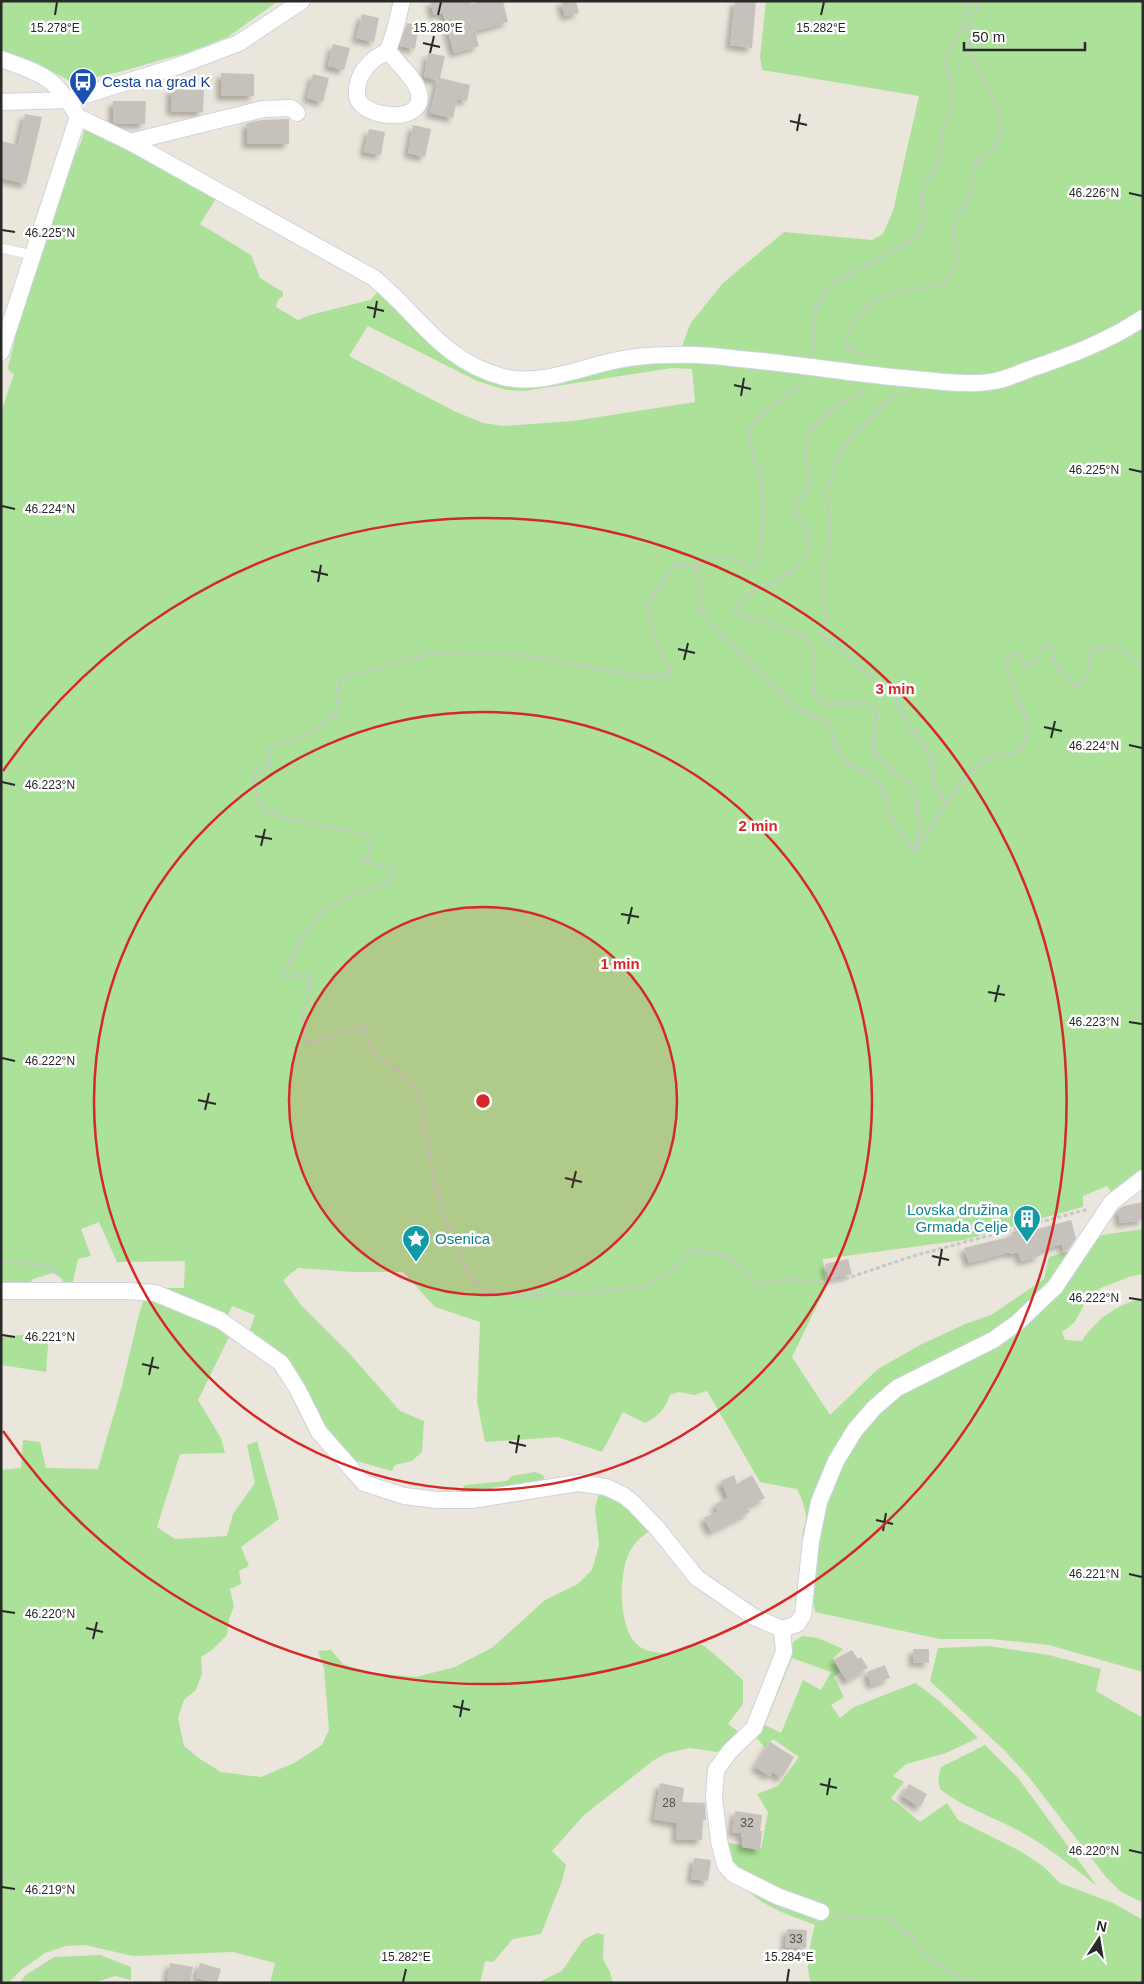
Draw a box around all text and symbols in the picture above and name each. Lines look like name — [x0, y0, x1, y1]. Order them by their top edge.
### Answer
scale bar — [964, 20, 1085, 52]
text: 15.278°E — [30, 21, 80, 35]
text: 15.280°E — [413, 21, 463, 35]
text: 15.282°E — [796, 21, 846, 35]
text: 50 m — [972, 28, 1005, 45]
bus stop icon: Cesta na grad K — [68, 67, 98, 106]
place label: Cesta na grad K — [102, 73, 210, 90]
text: 46.226°N — [1069, 186, 1119, 200]
text: 46.225°N — [25, 226, 75, 240]
text: 46.225°N — [1069, 463, 1119, 477]
text: 46.224°N — [25, 502, 75, 516]
text: 3 min — [875, 680, 915, 697]
text: 46.224°N — [1069, 739, 1119, 753]
text: 46.223°N — [25, 778, 75, 792]
text: 2 min — [738, 817, 778, 834]
text: 1 min — [600, 955, 640, 972]
text: 46.223°N — [1069, 1015, 1119, 1029]
text: 46.222°N — [25, 1054, 75, 1068]
centre of rings — [474, 1092, 492, 1110]
place label: Lovska družina Grmada Celje — [907, 1201, 1009, 1235]
building icon: Lovska družina Grmada Celje — [1012, 1204, 1042, 1243]
place icon: Osenica — [401, 1224, 431, 1263]
place label: Osenica — [435, 1230, 491, 1247]
text: 46.222°N — [1069, 1291, 1119, 1305]
text: 46.221°N — [25, 1330, 75, 1344]
text: 46.221°N — [1069, 1567, 1119, 1581]
text: 46.220°N — [25, 1607, 75, 1621]
house number: 28 — [662, 1796, 676, 1810]
house number: 32 — [740, 1816, 754, 1830]
text: 46.220°N — [1069, 1844, 1119, 1858]
text: 46.219°N — [25, 1883, 75, 1897]
north arrow — [1074, 1914, 1124, 1964]
text: N — [1095, 1917, 1108, 1935]
house number: 33 — [789, 1932, 803, 1946]
text: 15.282°E — [381, 1950, 431, 1964]
text: 15.284°E — [764, 1950, 814, 1964]

